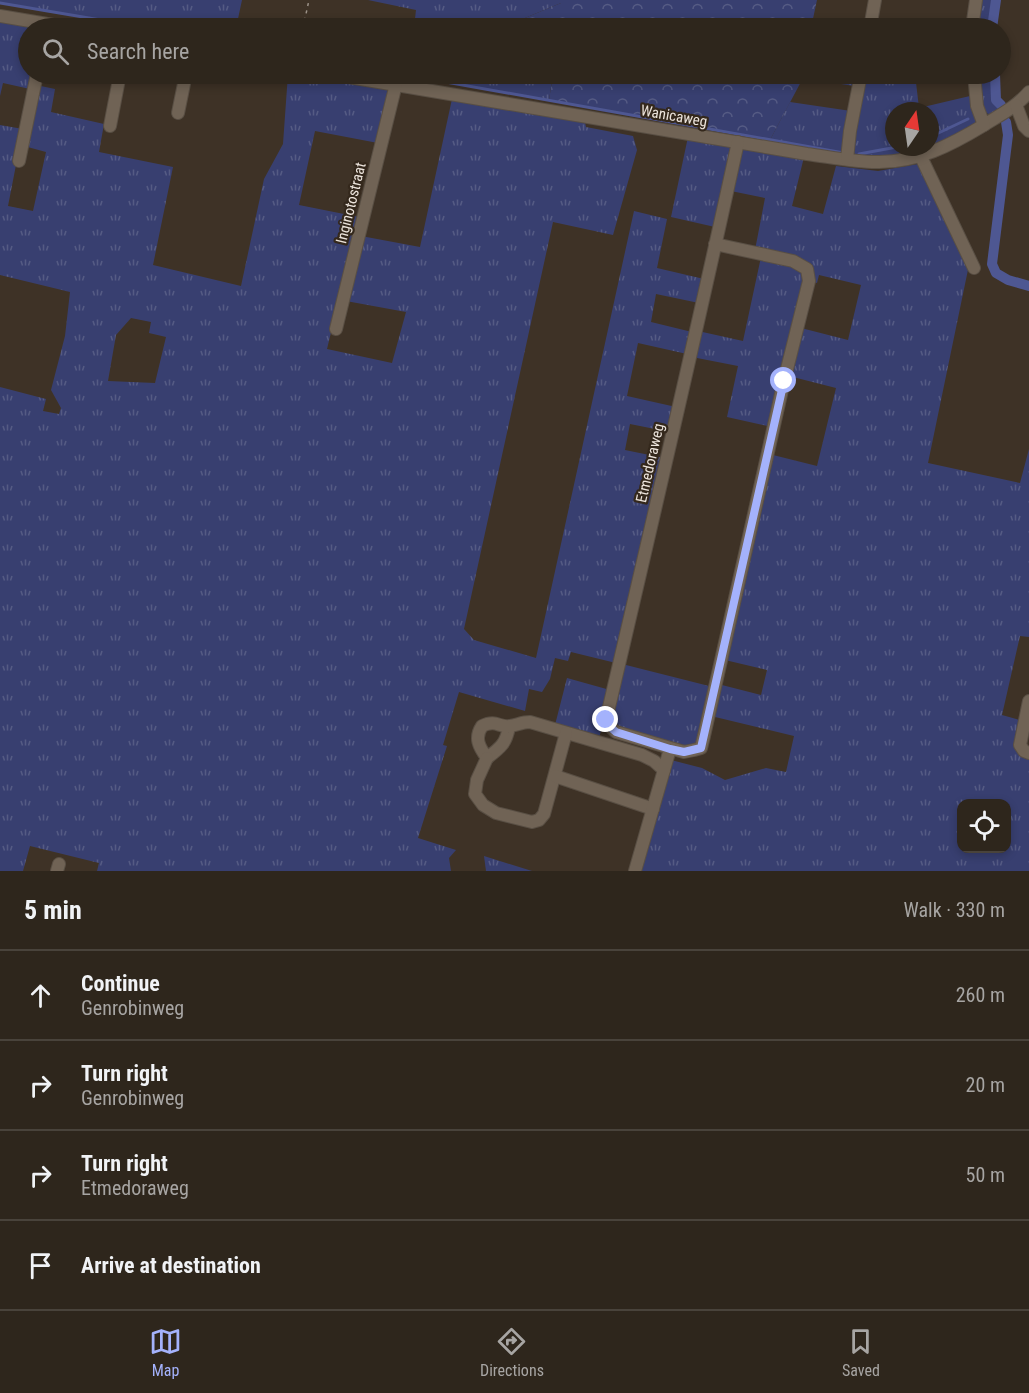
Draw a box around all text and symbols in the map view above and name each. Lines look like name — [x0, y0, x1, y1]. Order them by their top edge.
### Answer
search box — [18, 18, 1011, 84]
icon: search — [39, 35, 72, 68]
text: Search here — [87, 39, 189, 64]
street label: Wanicaweg — [639, 101, 709, 131]
north arrow — [885, 102, 939, 156]
street label: Inginotostraat — [332, 161, 370, 245]
route start — [770, 367, 796, 393]
street label: Etmedoraweg — [632, 422, 668, 504]
route end — [592, 706, 618, 732]
map controls — [957, 799, 1011, 853]
button: locate — [957, 799, 1011, 853]
text: 5 min — [24, 895, 82, 925]
text: Walk · 330 m — [904, 898, 1005, 922]
text: Continue — [81, 971, 160, 996]
icon: ahead — [24, 979, 57, 1012]
text: 260 m — [956, 983, 1005, 1007]
text: Genrobinweg — [81, 996, 184, 1020]
text: Turn right — [81, 1061, 168, 1086]
icon: right — [24, 1069, 57, 1102]
text: 20 m — [966, 1073, 1005, 1097]
text: Genrobinweg — [81, 1086, 184, 1110]
text: Turn right — [81, 1151, 168, 1176]
icon: right — [24, 1159, 57, 1192]
text: 50 m — [966, 1163, 1005, 1187]
text: Etmedoraweg — [81, 1176, 189, 1200]
icon: arrive — [24, 1249, 57, 1282]
text: Arrive at destination — [81, 1253, 261, 1278]
tab: Map — [149, 1325, 182, 1380]
tab: Directions — [480, 1325, 544, 1380]
tab: Saved — [842, 1325, 880, 1380]

